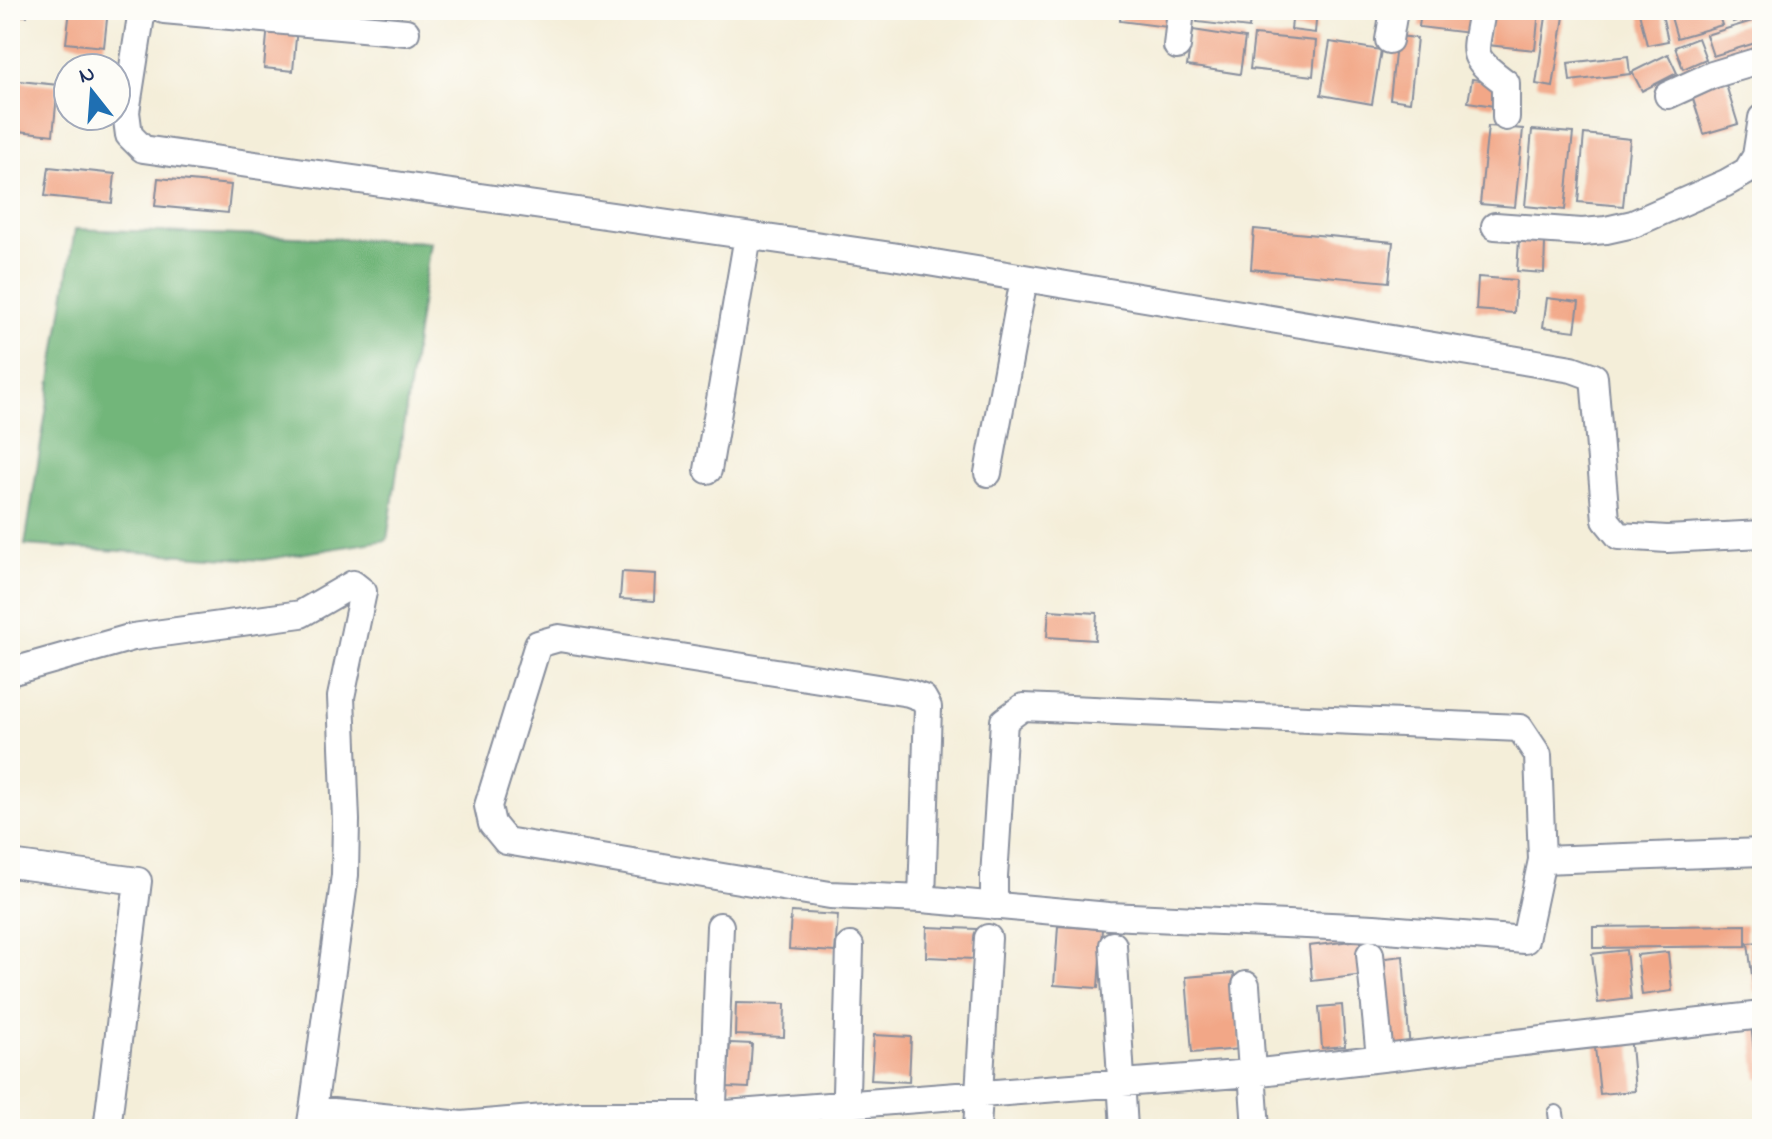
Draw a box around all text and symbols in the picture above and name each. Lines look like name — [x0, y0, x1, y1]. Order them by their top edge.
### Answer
north arrow — [52, 52, 132, 132]
text: N — [75, 58, 99, 93]

